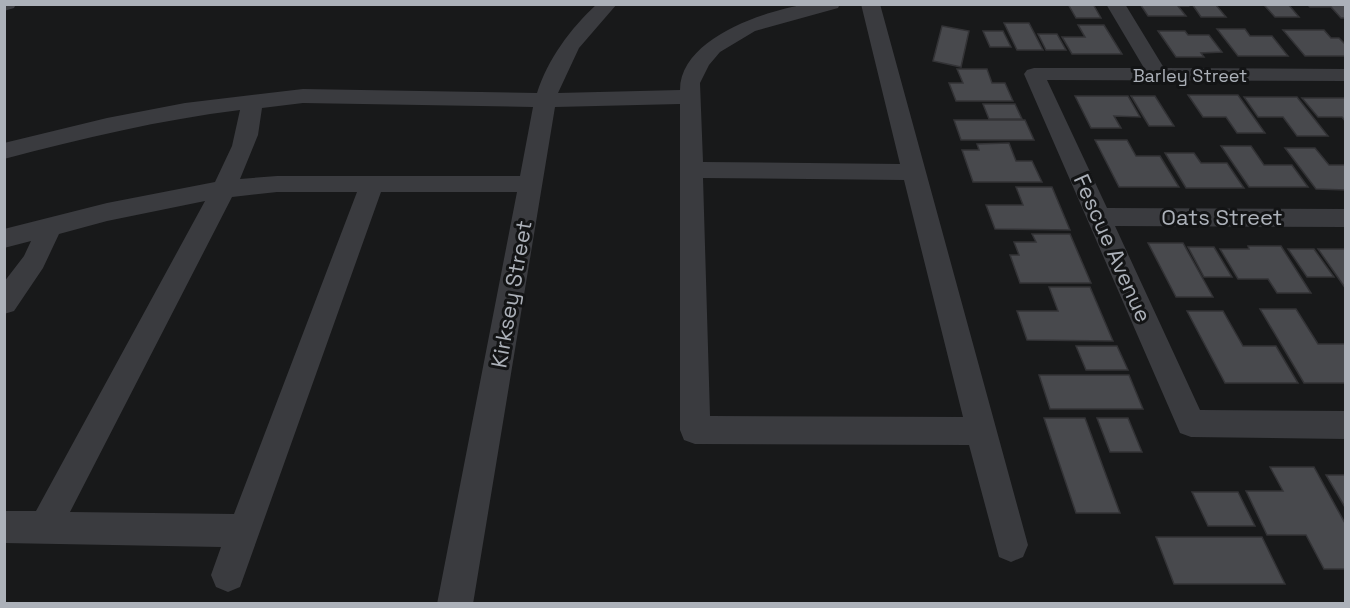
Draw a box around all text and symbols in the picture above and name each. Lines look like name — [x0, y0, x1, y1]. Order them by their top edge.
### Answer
street label: Barley Street — [1133, 64, 1247, 87]
street label: Fescue Avenue — [1068, 170, 1158, 326]
street label: Oats Street — [1161, 203, 1283, 231]
street label: Kirksey Street — [484, 218, 538, 370]

